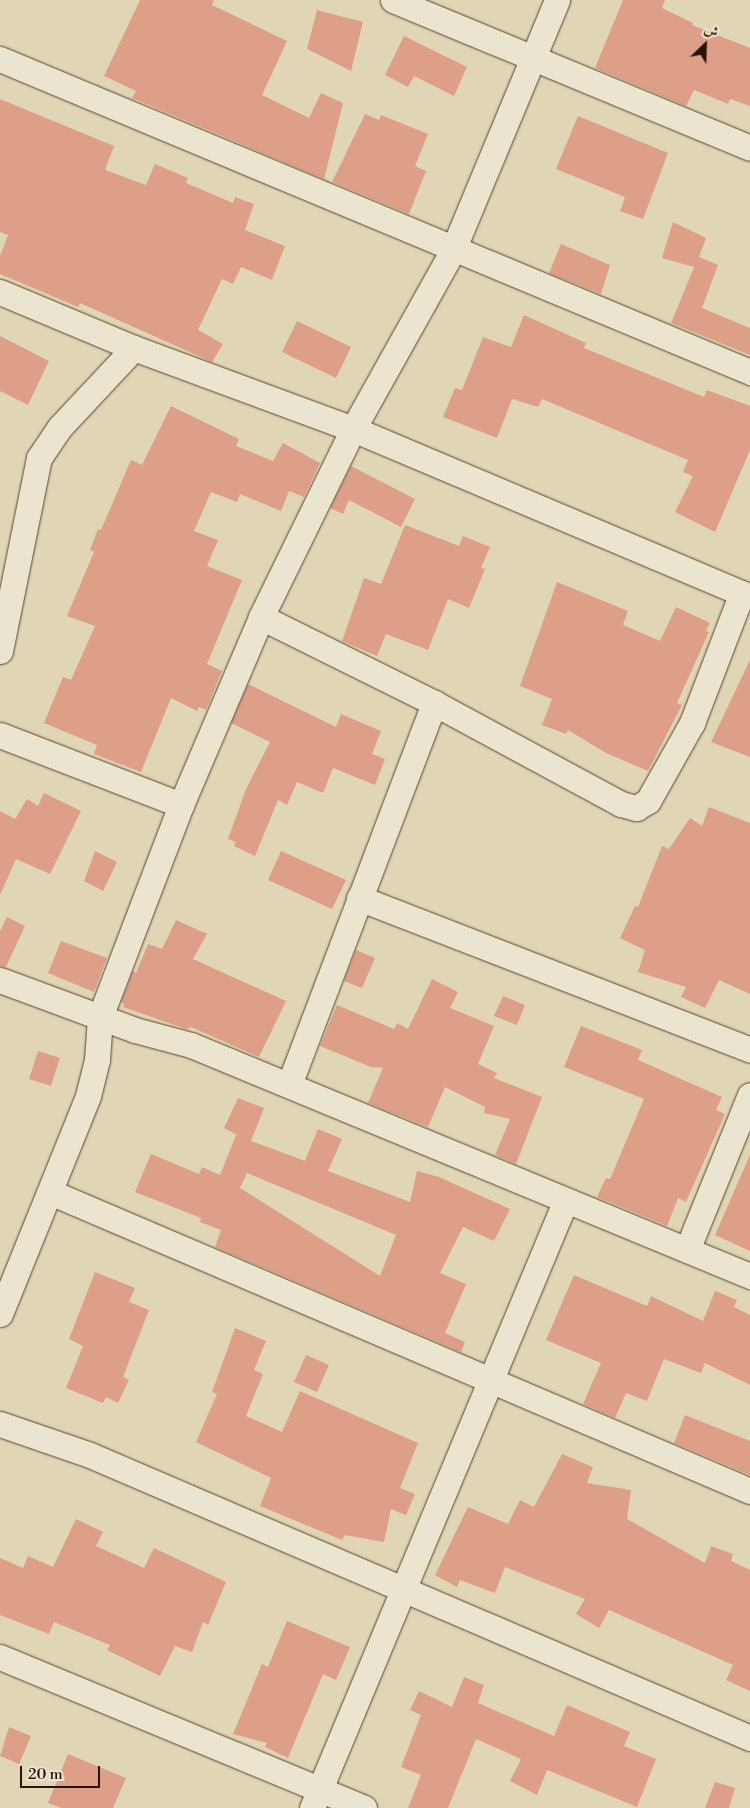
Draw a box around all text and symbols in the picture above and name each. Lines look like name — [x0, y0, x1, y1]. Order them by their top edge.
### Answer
north arrow — [680, 20, 730, 70]
text: ش — [701, 20, 721, 42]
scale bar — [22, 1756, 102, 1788]
text: 20 m — [28, 1765, 63, 1784]

